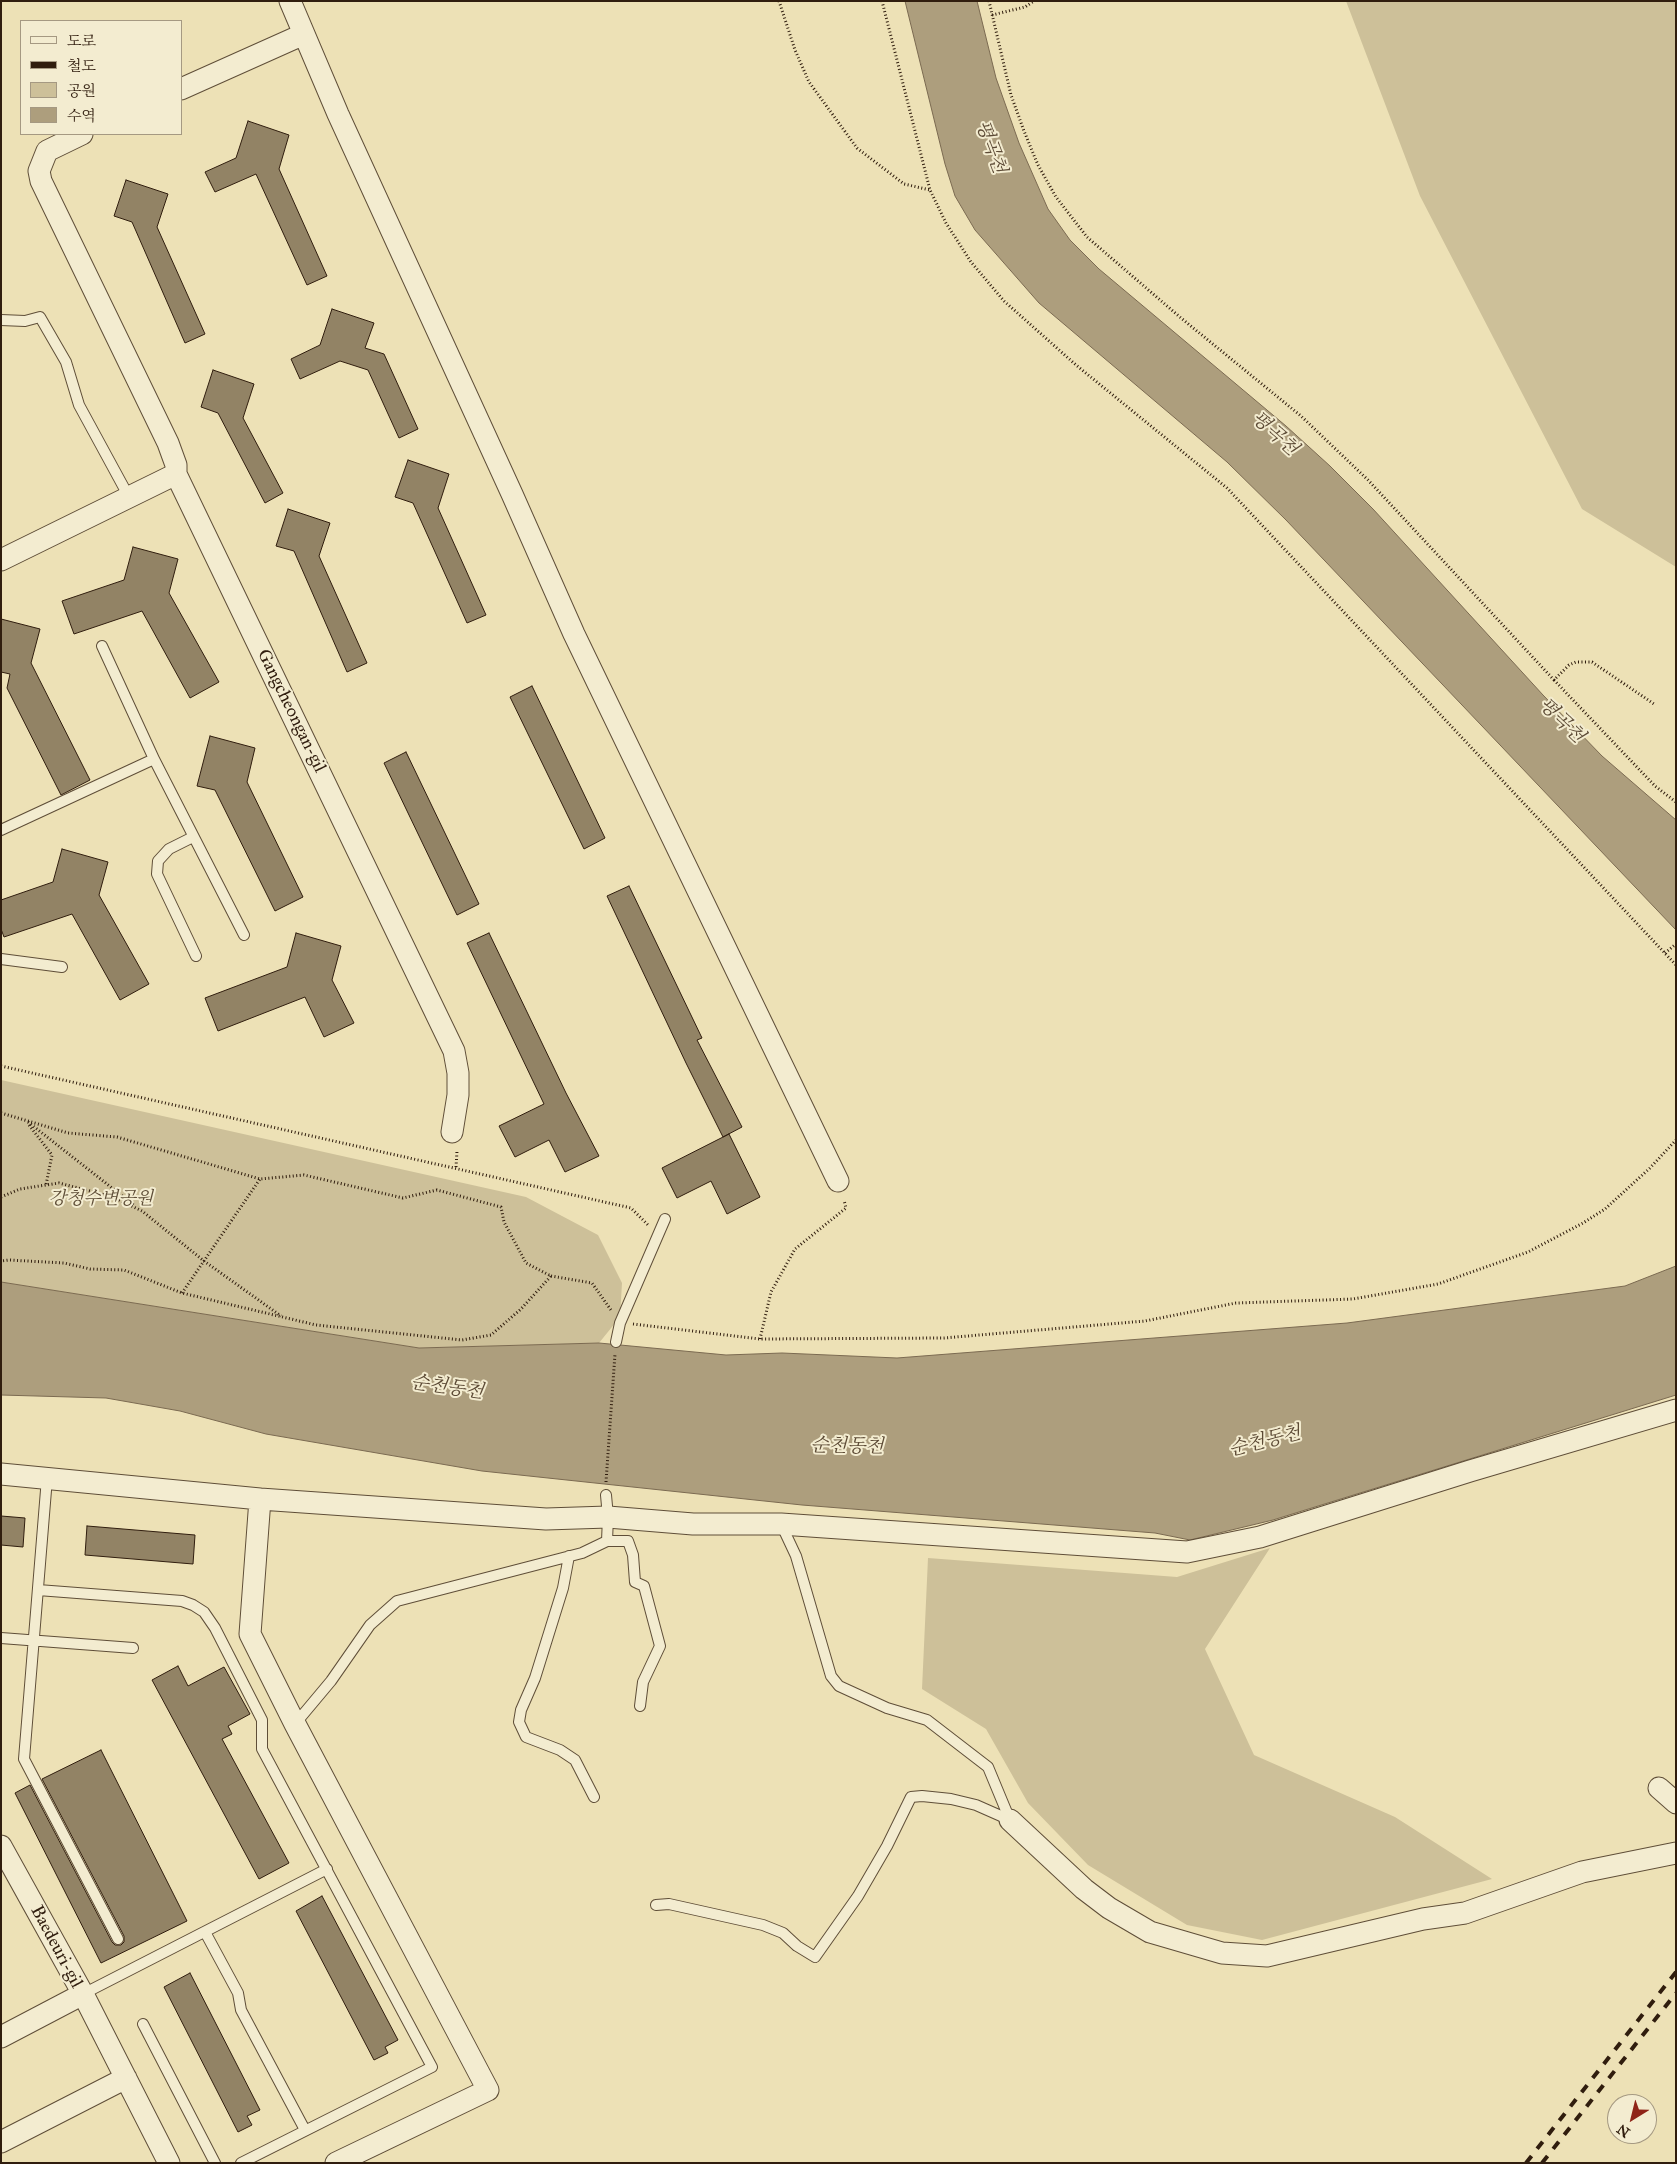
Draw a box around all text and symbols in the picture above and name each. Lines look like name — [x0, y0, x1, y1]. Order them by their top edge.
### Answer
legend — [20, 20, 182, 135]
text: 도로 — [67, 32, 96, 50]
text: 철도 — [67, 57, 96, 75]
text: 공원 — [67, 82, 96, 100]
text: 수역 — [67, 107, 96, 125]
water label: 평곡천 — [970, 117, 1010, 177]
water label: 평곡천 — [1246, 407, 1302, 461]
street label: Gangcheongan-gil — [252, 646, 330, 776]
water label: 평곡천 — [1533, 694, 1589, 748]
park label: 강청수변공원 — [49, 1189, 153, 1211]
water label: 순천동천 — [409, 1372, 485, 1404]
water label: 순천동천 — [1227, 1422, 1303, 1462]
water label: 순천동천 — [810, 1435, 884, 1459]
street label: Baedeuri-gil — [25, 1902, 87, 1992]
north arrow — [1607, 2094, 1657, 2144]
text: N — [1614, 2120, 1633, 2141]

